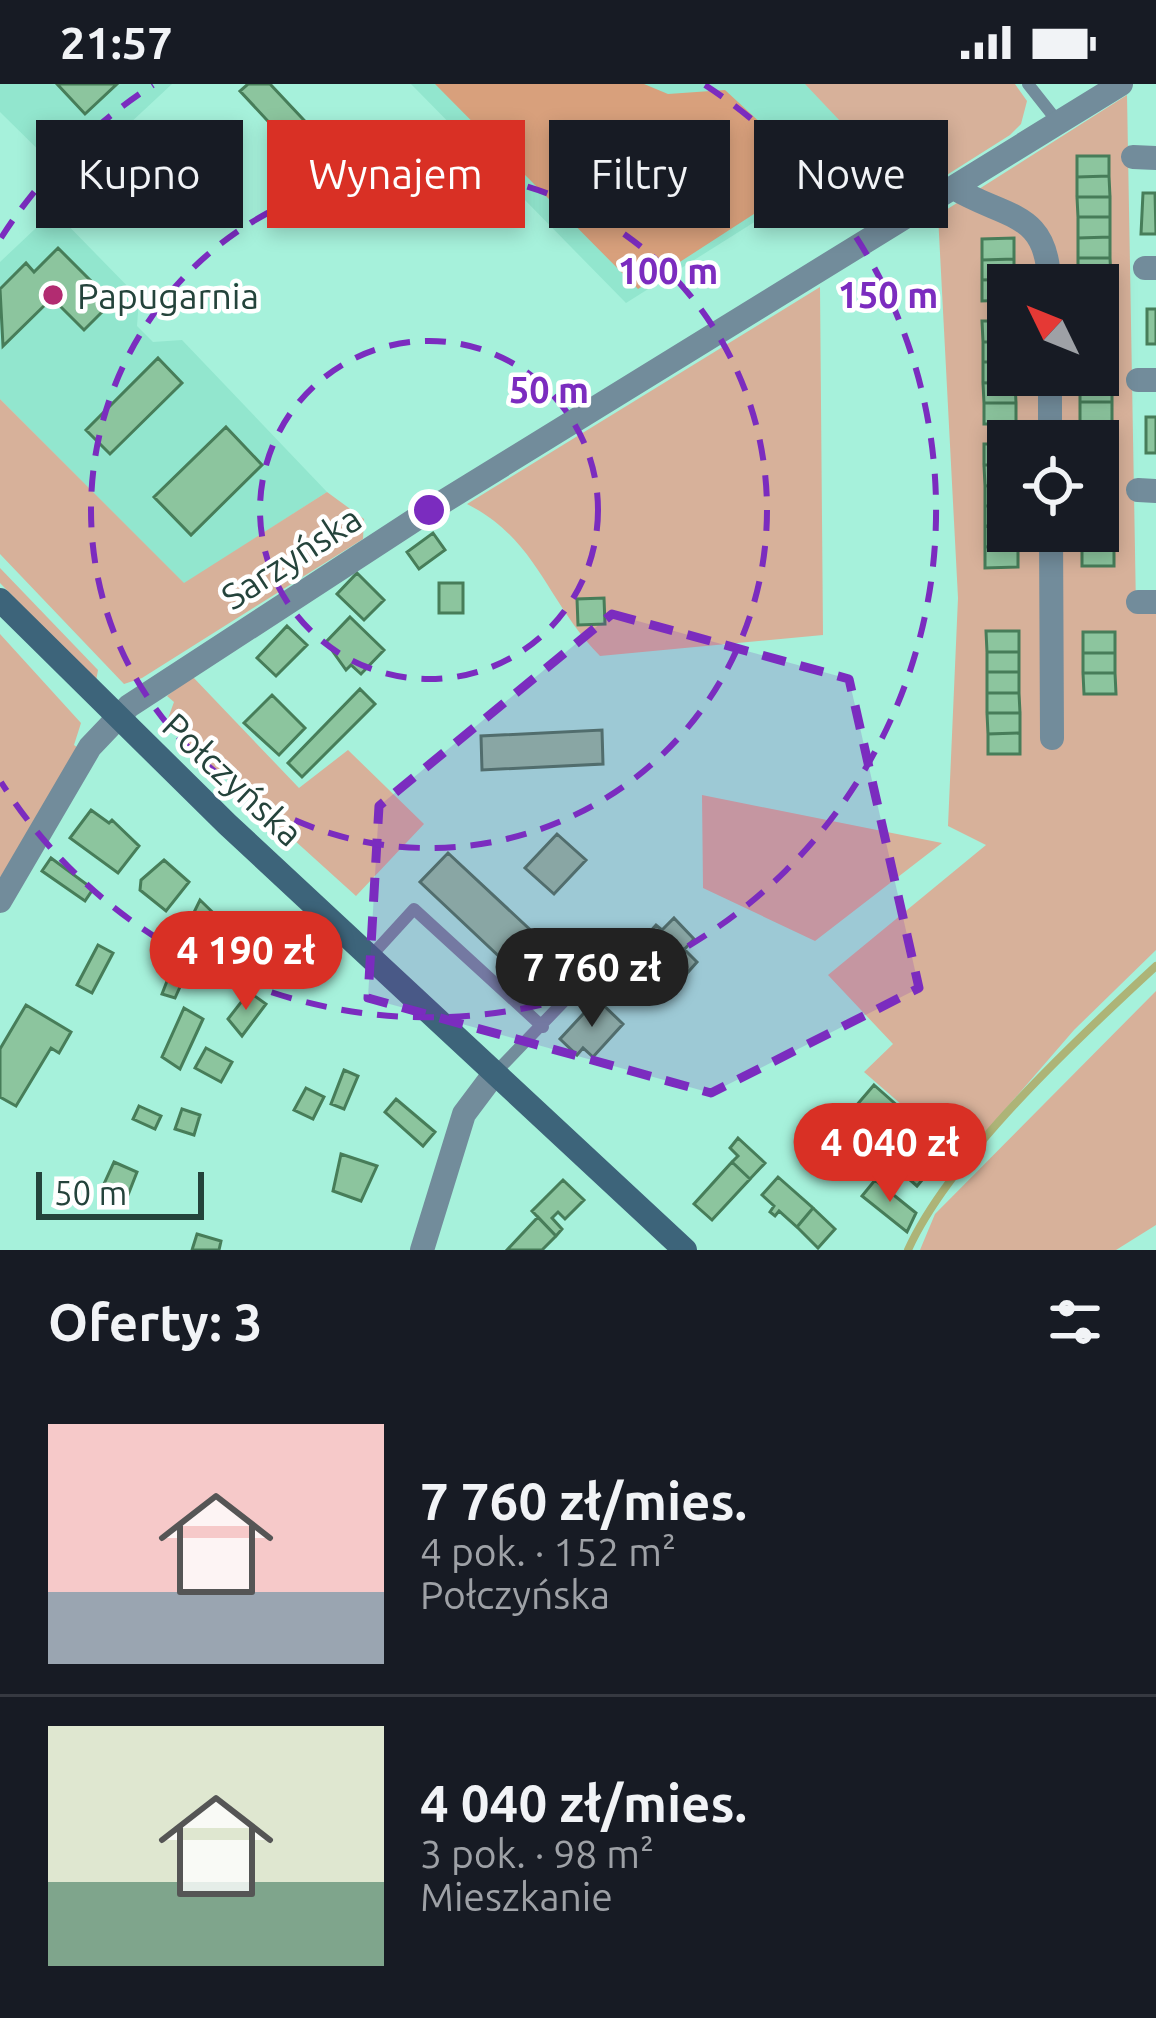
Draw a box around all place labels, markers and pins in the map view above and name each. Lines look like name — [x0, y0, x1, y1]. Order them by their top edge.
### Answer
place label: Papugarnia — [77, 275, 259, 316]
marker: Papugarnia — [40, 282, 66, 308]
centre of rings — [408, 489, 450, 531]
pin: 4 190 zł — [122, 911, 370, 1013]
pin: 7 760 zł — [468, 928, 716, 1030]
pin: 4 040 zł — [766, 1103, 1014, 1205]

